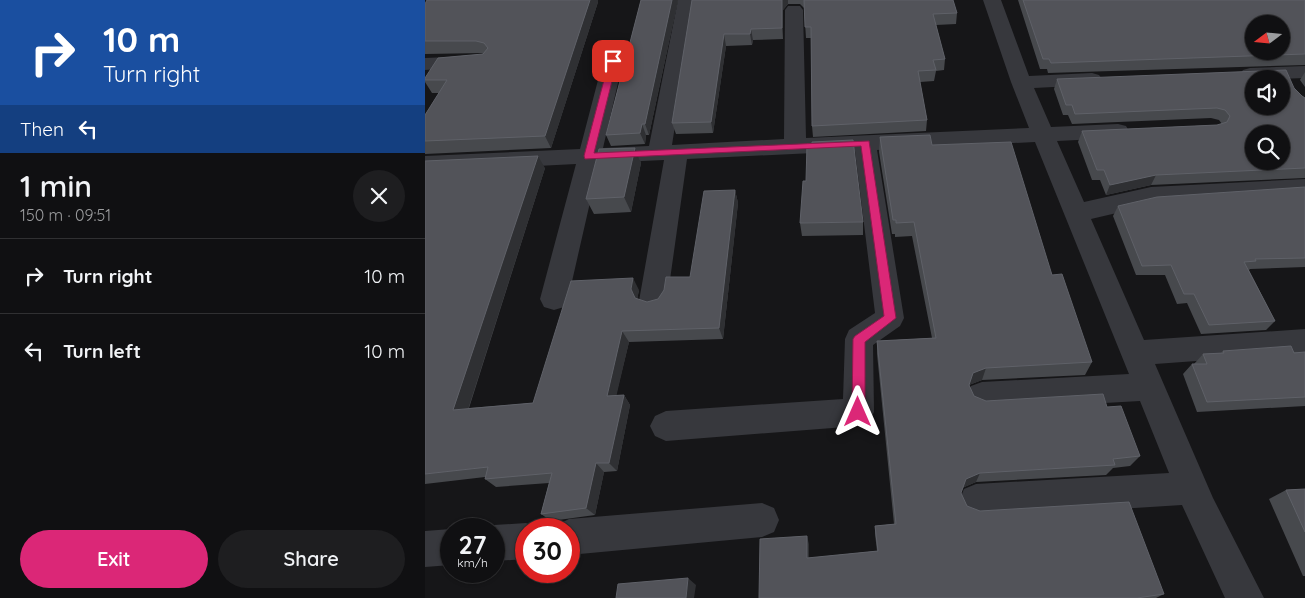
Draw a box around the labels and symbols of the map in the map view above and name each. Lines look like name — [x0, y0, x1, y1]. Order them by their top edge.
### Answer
north arrow — [1245, 15, 1290, 60]
pin — [592, 40, 634, 82]
position arrow — [831, 385, 883, 437]
speed limit sign: 30 — [515, 518, 580, 583]

